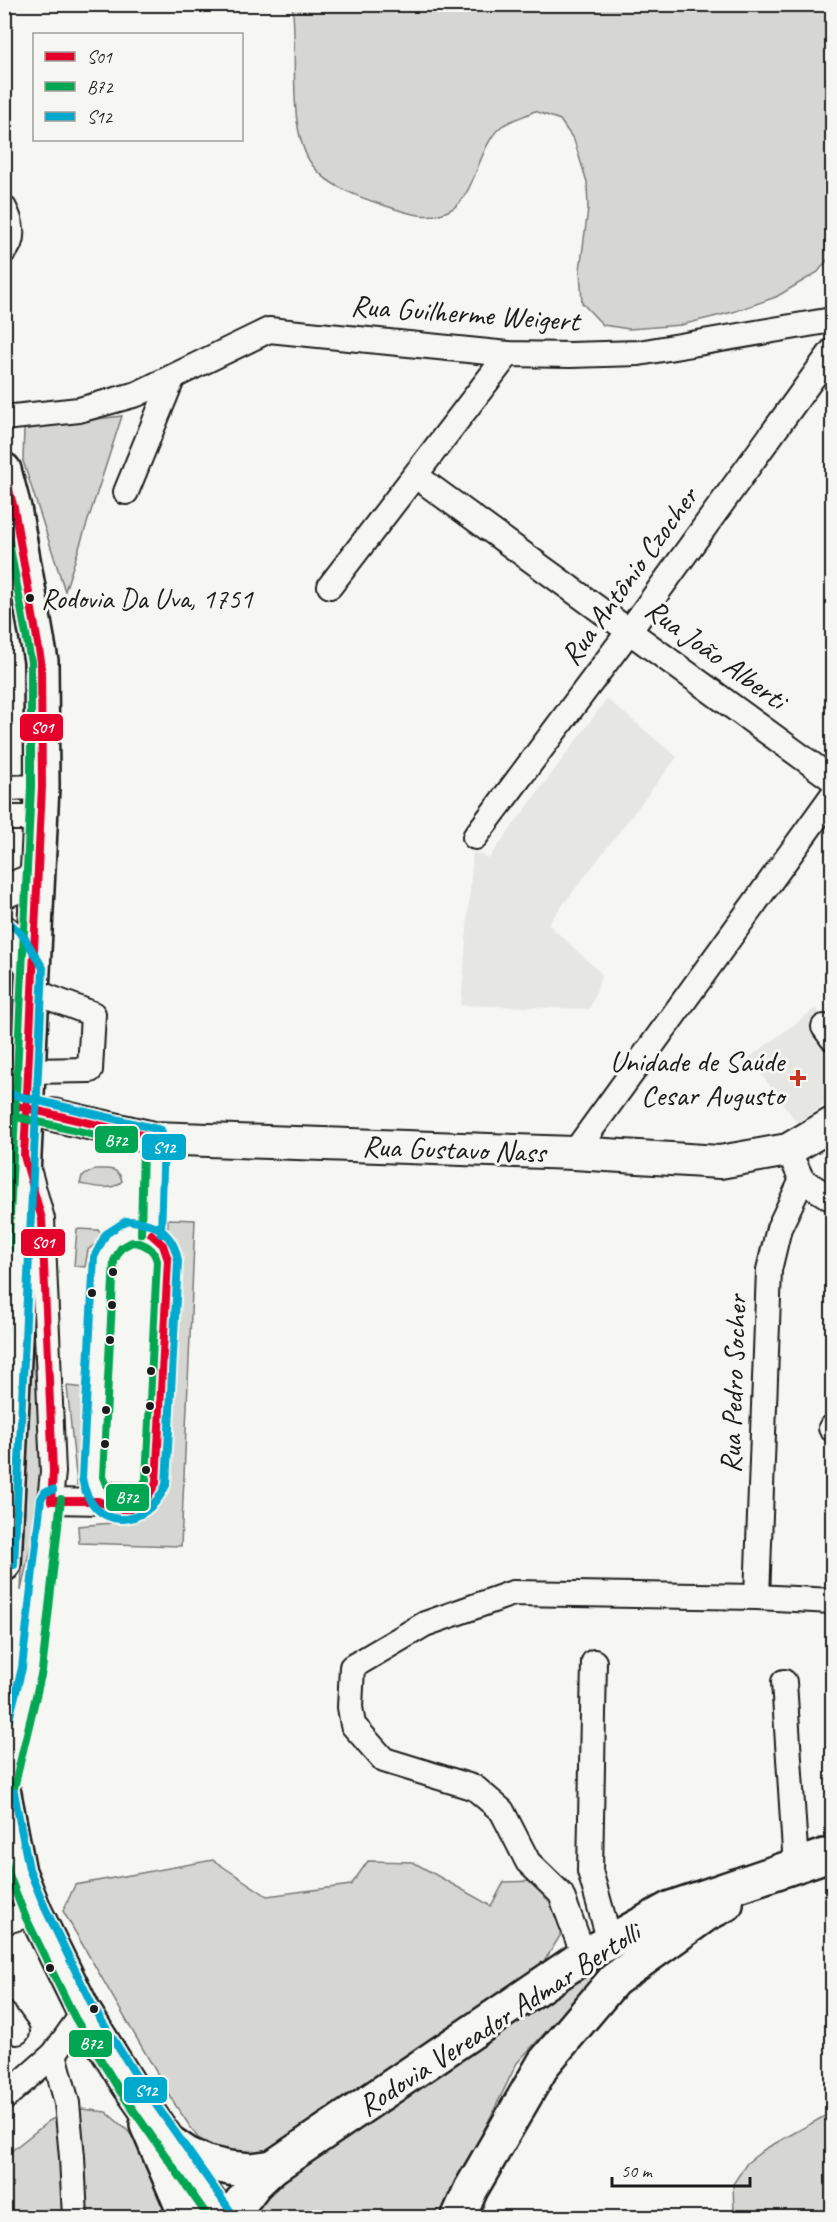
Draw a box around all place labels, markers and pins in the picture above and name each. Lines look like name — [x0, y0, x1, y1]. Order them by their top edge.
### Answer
place label: Rodovia Da Uva, 1751 — [41, 581, 254, 616]
marker: Rodovia Da Uva, 1751 — [24, 592, 36, 604]
place label: Unidade de Saúde Cesar Augusto — [610, 1042, 787, 1114]
marker: Unidade de Saúde Cesar Augusto — [789, 1069, 807, 1087]
unlabelled marker — [107, 1266, 119, 1278]
unlabelled marker — [86, 1287, 98, 1299]
unlabelled marker — [106, 1299, 118, 1311]
unlabelled marker — [104, 1334, 116, 1346]
unlabelled marker — [145, 1365, 157, 1377]
unlabelled marker — [144, 1400, 156, 1412]
unlabelled marker — [100, 1404, 112, 1416]
unlabelled marker — [99, 1438, 111, 1450]
unlabelled marker — [140, 1464, 152, 1476]
unlabelled marker — [44, 1962, 56, 1974]
unlabelled marker — [88, 2003, 100, 2015]

